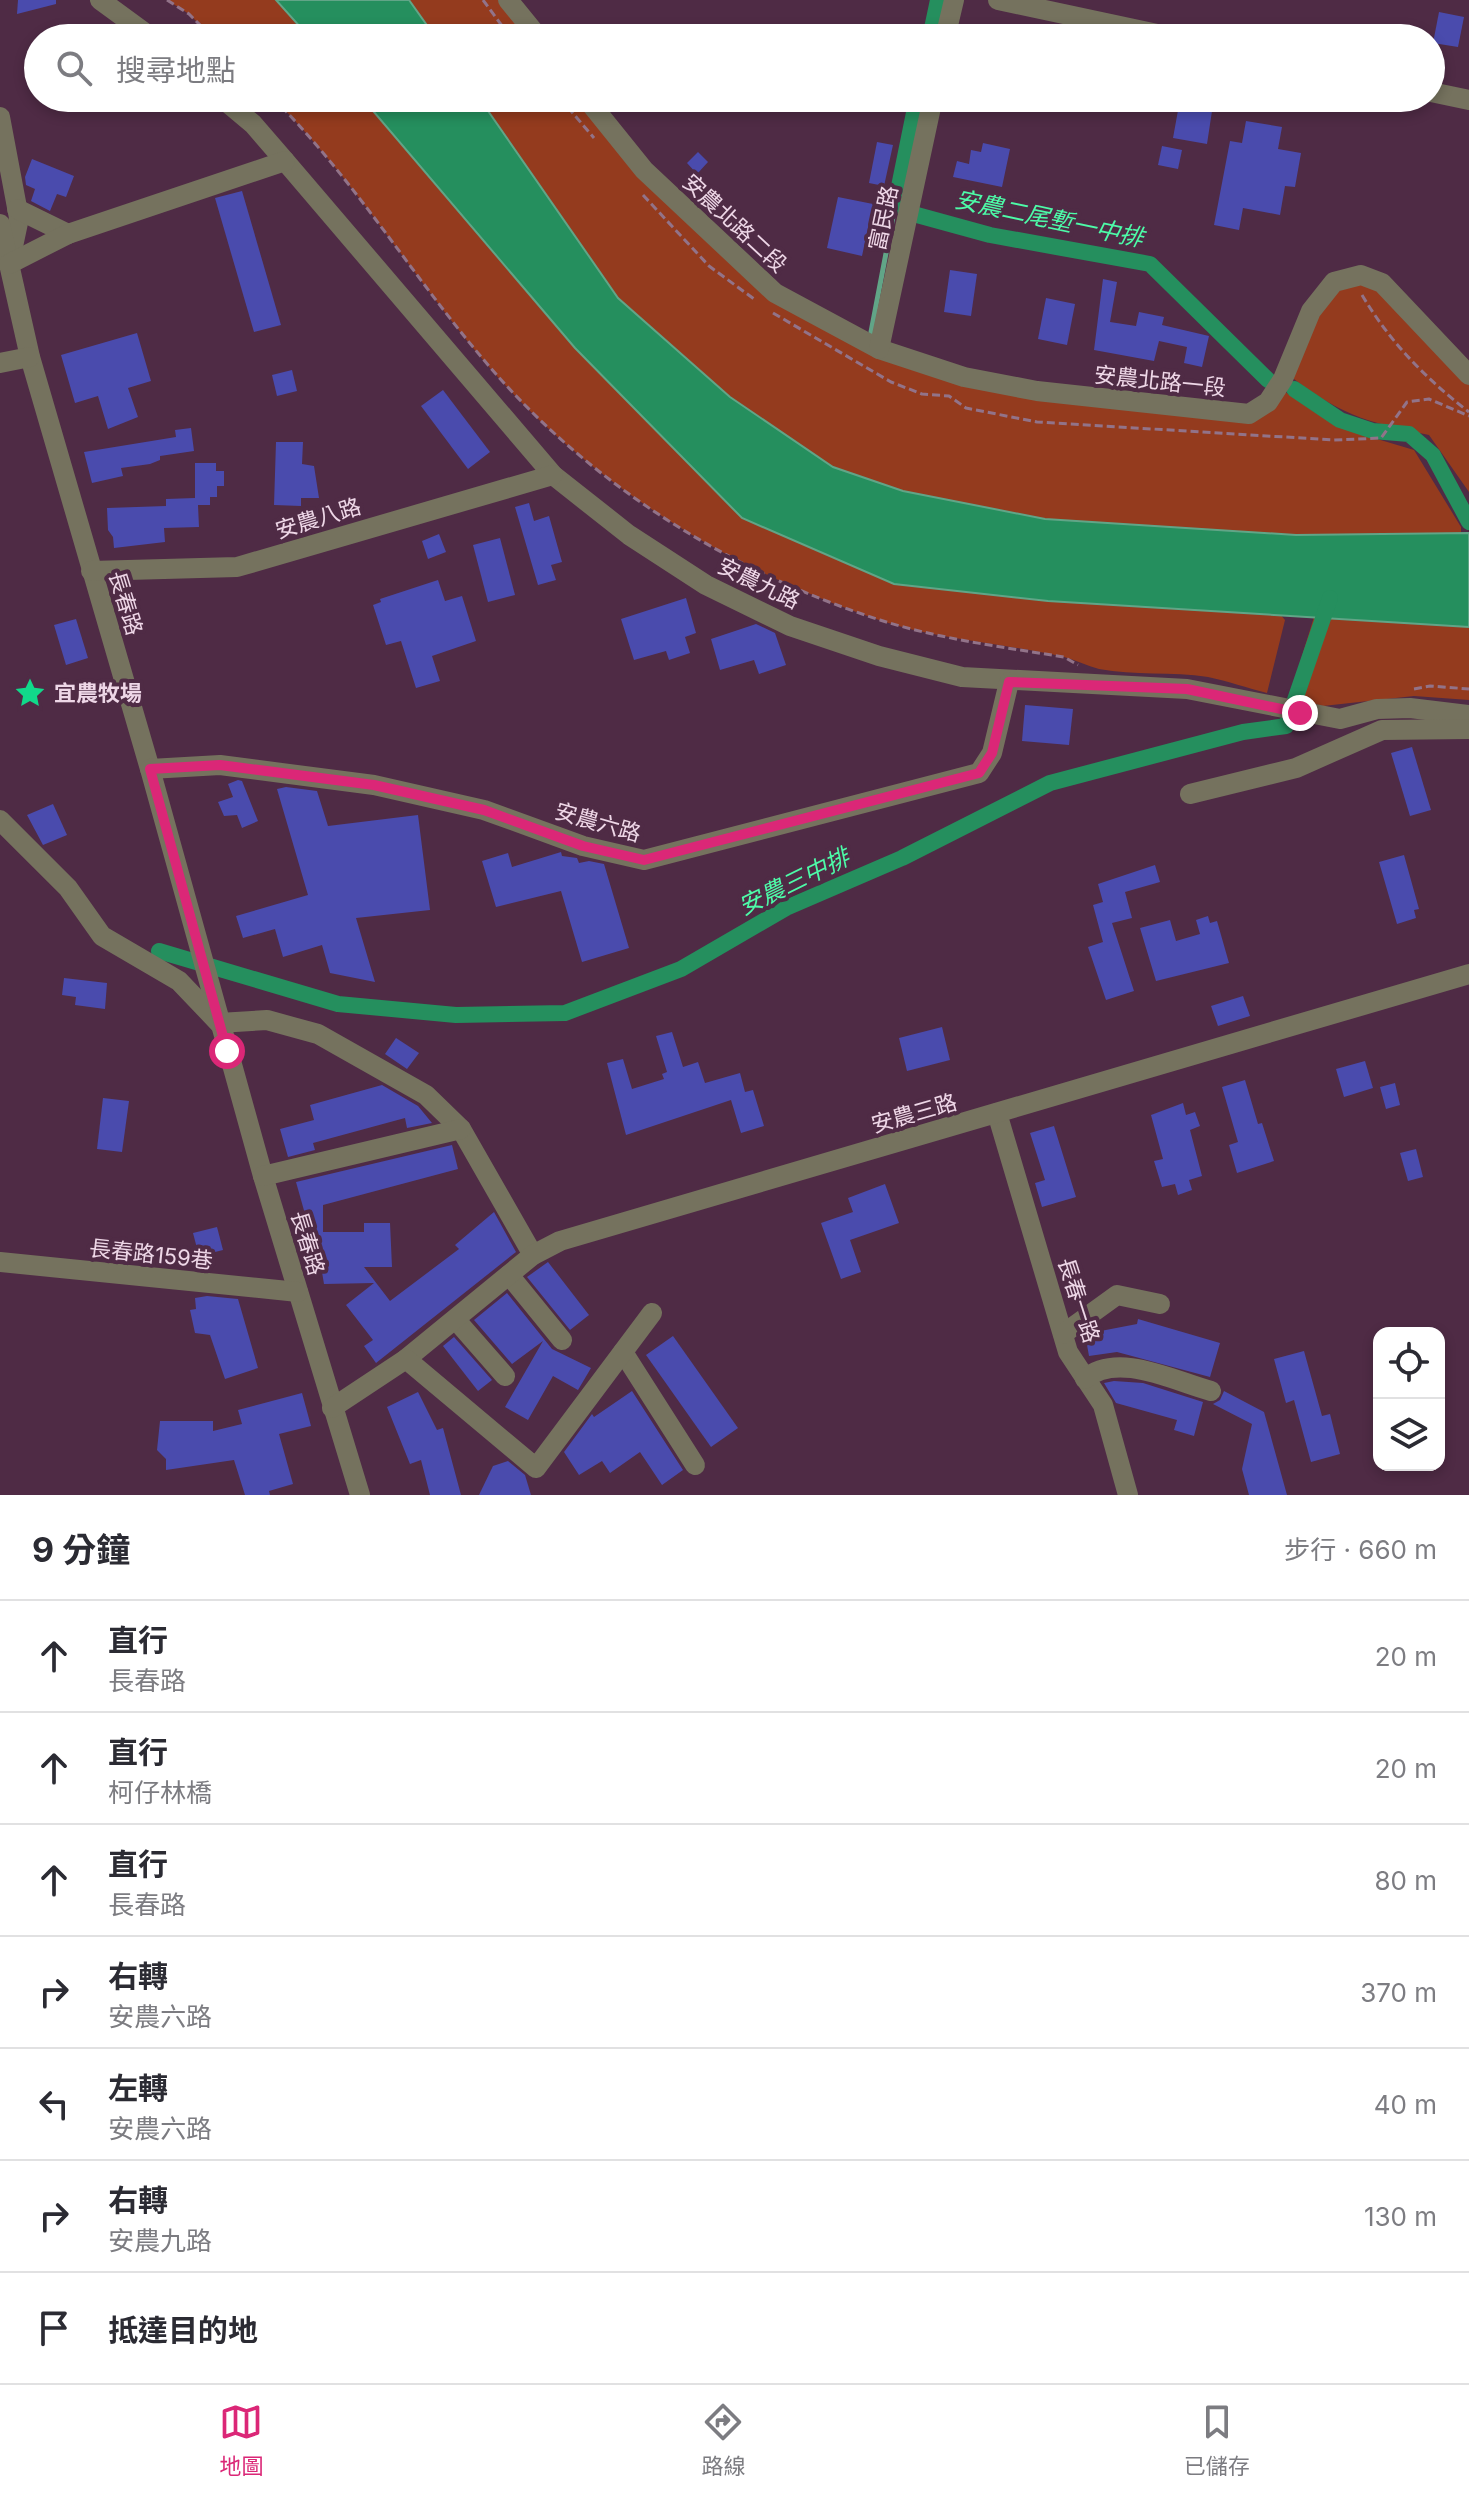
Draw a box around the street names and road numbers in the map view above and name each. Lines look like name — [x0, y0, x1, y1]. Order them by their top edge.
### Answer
street label: 安農北路二段 — [678, 168, 792, 278]
street label: 富民路 — [863, 183, 903, 253]
street label: 安農北路一段 — [1093, 361, 1227, 401]
street label: 安農八路 — [272, 493, 364, 543]
street label: 安農九路 — [714, 552, 804, 614]
street label: 長春路 — [104, 568, 148, 638]
street label: 安農六路 — [552, 797, 644, 847]
street label: 安農三路 — [868, 1088, 960, 1138]
street label: 長春路 — [286, 1208, 330, 1278]
street label: 長春路159巷 — [88, 1235, 214, 1273]
street label: 長春一路 — [1053, 1254, 1105, 1346]

